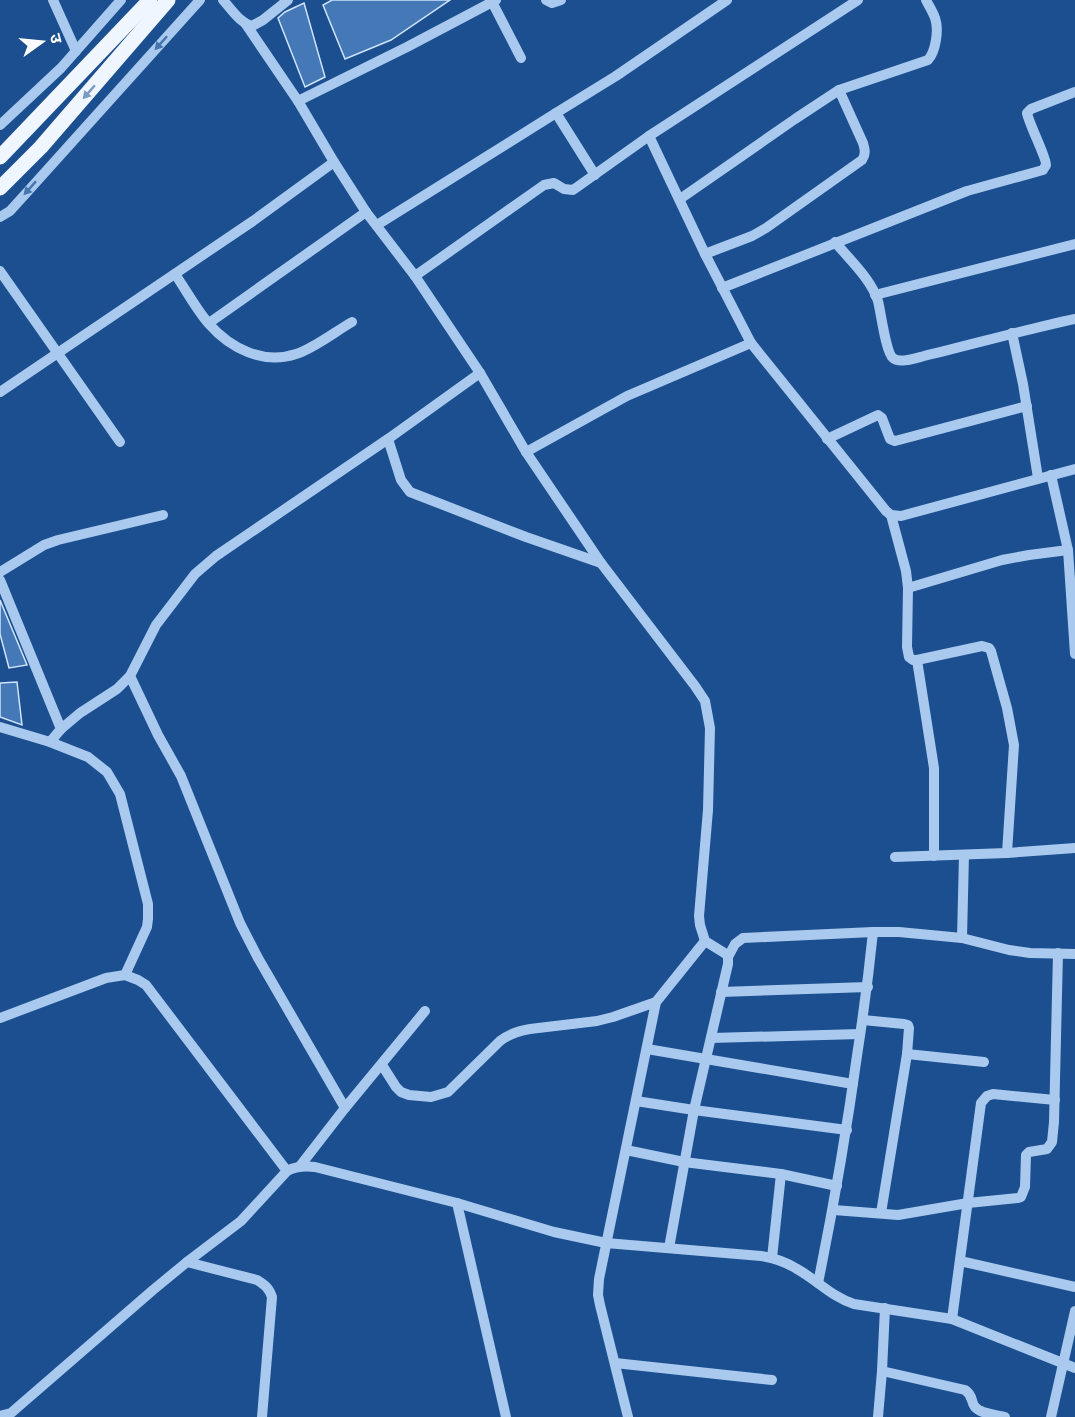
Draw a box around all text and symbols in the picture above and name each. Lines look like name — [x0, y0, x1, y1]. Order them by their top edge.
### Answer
north arrow — [12, 12, 72, 72]
text: उ — [45, 31, 68, 46]
one-way arrow — [154, 36, 168, 51]
one-way arrow — [83, 84, 96, 99]
one-way arrow — [24, 181, 38, 195]

